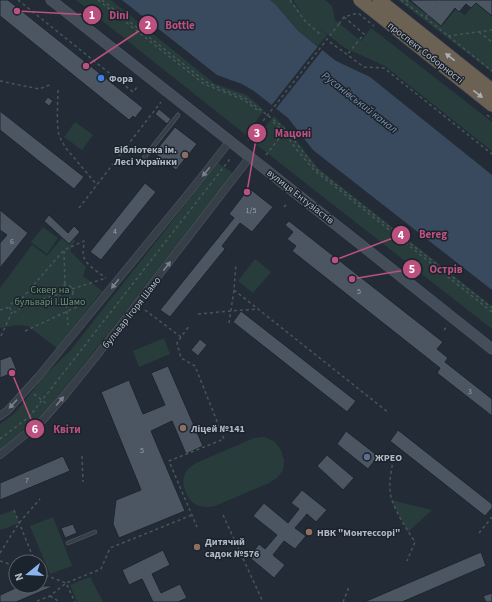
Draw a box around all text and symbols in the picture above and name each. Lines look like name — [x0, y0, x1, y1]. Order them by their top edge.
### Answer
callout: Dini — [82, 3, 137, 26]
text: 1 — [89, 7, 95, 24]
text: Dini — [109, 8, 129, 23]
callout: Bottle — [138, 14, 203, 37]
text: 2 — [145, 17, 151, 34]
text: Bottle — [165, 18, 195, 33]
street label: проспект Соборності — [384, 19, 466, 87]
one-way arrow — [445, 53, 456, 61]
water label: Русанівський канал — [319, 68, 401, 137]
place label: Фора — [109, 72, 133, 86]
marker: Фора — [96, 73, 106, 83]
one-way arrow — [473, 89, 484, 98]
callout: Мацоні — [247, 122, 320, 145]
text: 3 — [254, 125, 260, 142]
text: Мацоні — [275, 126, 311, 141]
place label: Бібліотека ім. Лесі Українки — [113, 143, 177, 169]
marker: Бібліотека ім. Лесі Українки — [180, 150, 190, 160]
one-way arrow — [201, 166, 210, 177]
street label: вулиця Ентузіастів — [264, 166, 337, 228]
house number: 1/5 — [246, 205, 256, 216]
callout: Bereg — [391, 223, 455, 246]
house number: 4 — [113, 226, 117, 237]
text: 4 — [398, 227, 405, 244]
text: Bereg — [419, 227, 447, 242]
house number: 6 — [10, 236, 14, 247]
callout: Острів — [402, 257, 471, 280]
one-way arrow — [162, 261, 170, 271]
text: 5 — [409, 261, 415, 278]
text: Острів — [429, 262, 463, 277]
street label: бульвар Ігоря Шамо — [99, 274, 164, 352]
one-way arrow — [110, 278, 119, 289]
park label: Сквер на бульварі І.Шамо — [15, 283, 86, 309]
house number: 5 — [357, 286, 361, 297]
house number: 3 — [468, 386, 472, 397]
one-way arrow — [55, 396, 64, 406]
one-way arrow — [8, 399, 18, 409]
callout: Квіти — [25, 417, 88, 440]
text: 6 — [32, 421, 38, 438]
text: Квіти — [53, 422, 81, 437]
place label: Ліцей №141 — [190, 422, 245, 436]
marker: Ліцей №141 — [178, 423, 188, 433]
house number: 5 — [140, 445, 144, 456]
place label: ЖРЕО — [375, 451, 402, 465]
marker: ЖРЕО — [362, 452, 372, 462]
house number: 7 — [25, 475, 29, 486]
place label: НВК "Монтессорі" — [317, 526, 400, 540]
marker: НВК "Монтессорі" — [304, 527, 314, 537]
place label: Дитячий садок №576 — [205, 535, 259, 561]
marker: Дитячий садок №576 — [192, 542, 202, 552]
north arrow — [8, 554, 48, 594]
text: N — [11, 571, 27, 583]

